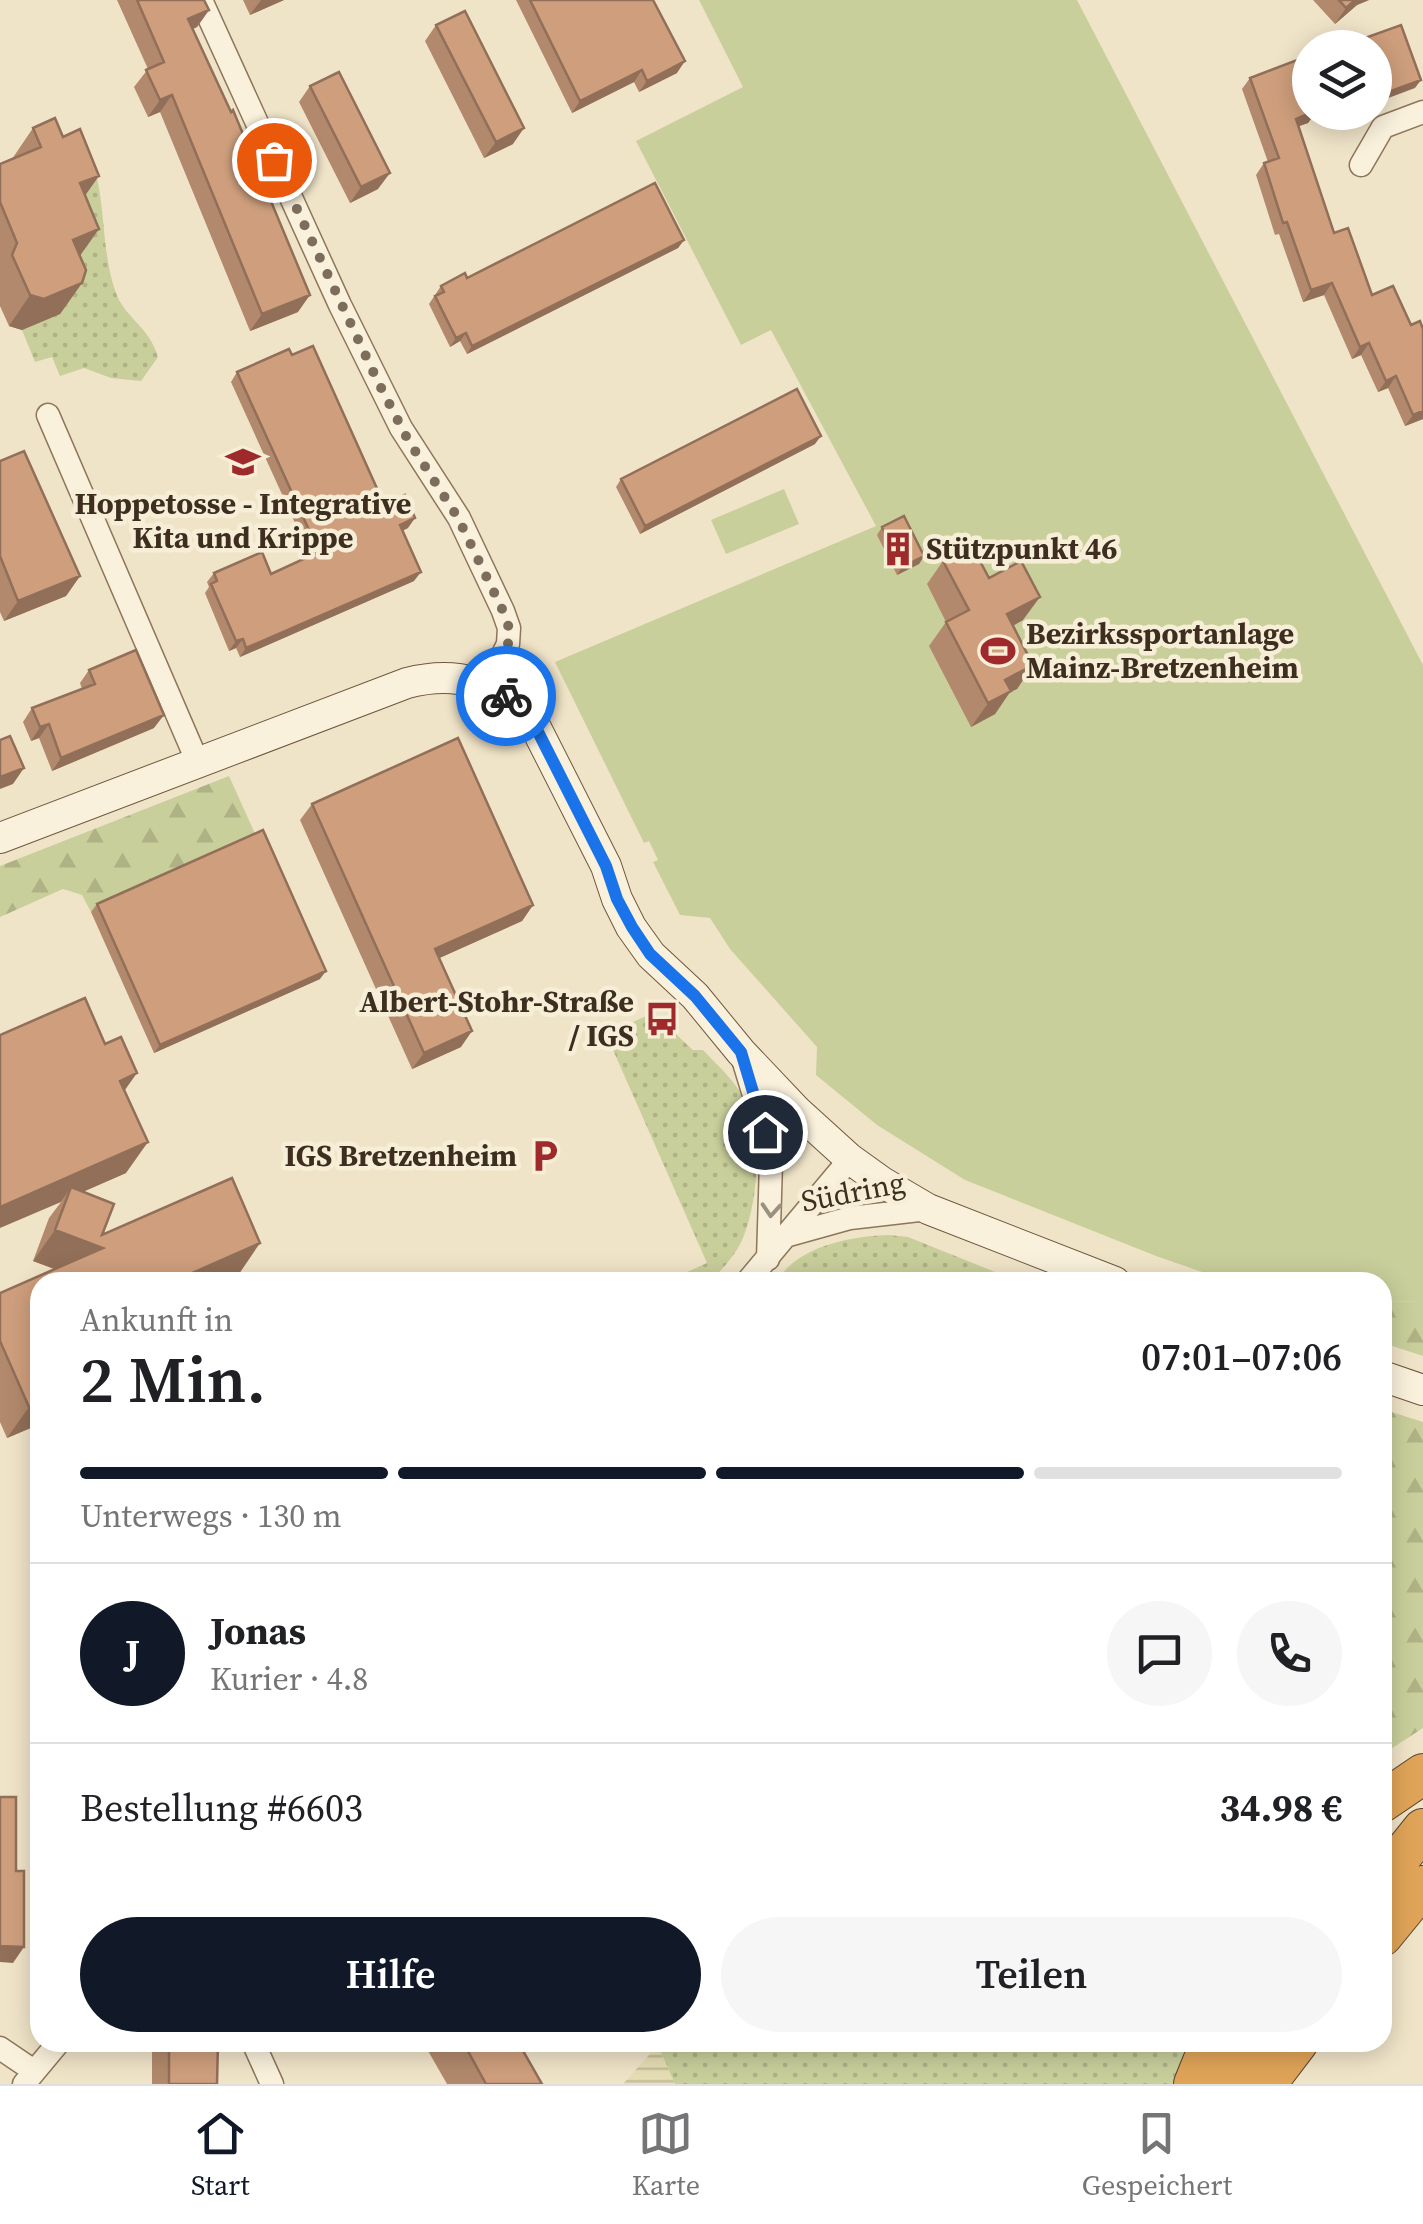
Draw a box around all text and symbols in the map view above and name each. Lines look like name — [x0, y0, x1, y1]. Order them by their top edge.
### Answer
map controls — [1292, 30, 1392, 130]
button: layers — [1292, 30, 1392, 130]
pin — [232, 118, 317, 203]
icon: bag — [247, 133, 302, 188]
school or university icon: Hoppetosse - Integrative Kita und Krippe — [224, 443, 262, 481]
place label: Hoppetosse - Integrative Kita und Krippe — [75, 483, 411, 558]
place label: Stützpunkt 46 — [926, 528, 1118, 569]
building icon: Stützpunkt 46 — [879, 530, 917, 568]
place label: Bezirkssportanlage Mainz-Bretzenheim — [1026, 613, 1299, 688]
sports icon: Bezirkssportanlage Mainz-Bretzenheim — [979, 632, 1017, 670]
courier — [456, 646, 556, 746]
icon: bike — [479, 669, 534, 724]
place label: Albert-Stohr-Straße / IGS — [359, 981, 634, 1056]
bus stop icon: Albert-Stohr-Straße / IGS — [643, 1000, 681, 1038]
pin — [723, 1090, 808, 1175]
icon: home — [738, 1105, 793, 1160]
place label: IGS Bretzenheim — [284, 1135, 517, 1176]
parking icon: IGS Bretzenheim — [526, 1137, 564, 1175]
street label: Südring — [798, 1161, 908, 1222]
one-way arrow — [761, 1202, 782, 1218]
text: Ankunft in — [80, 1298, 233, 1342]
text: 07:01–07:06 — [1141, 1331, 1342, 1383]
text: 2 Min. — [80, 1335, 266, 1424]
text: Unterwegs · 130 m — [80, 1494, 342, 1538]
button: chat — [1107, 1601, 1212, 1706]
button: phone — [1237, 1601, 1342, 1706]
text: Jonas — [210, 1605, 306, 1657]
text: J — [125, 1627, 140, 1679]
text: Kurier · 4.8 — [210, 1657, 368, 1701]
text: Bestellung #6603 — [80, 1782, 363, 1834]
text: 34.98 € — [1219, 1782, 1342, 1834]
button: Hilfe — [80, 1917, 701, 2032]
button: Teilen — [721, 1917, 1342, 2032]
tab: Start — [191, 2106, 250, 2204]
tab: Karte — [632, 2106, 700, 2204]
tab: Gespeichert — [1082, 2106, 1232, 2204]

